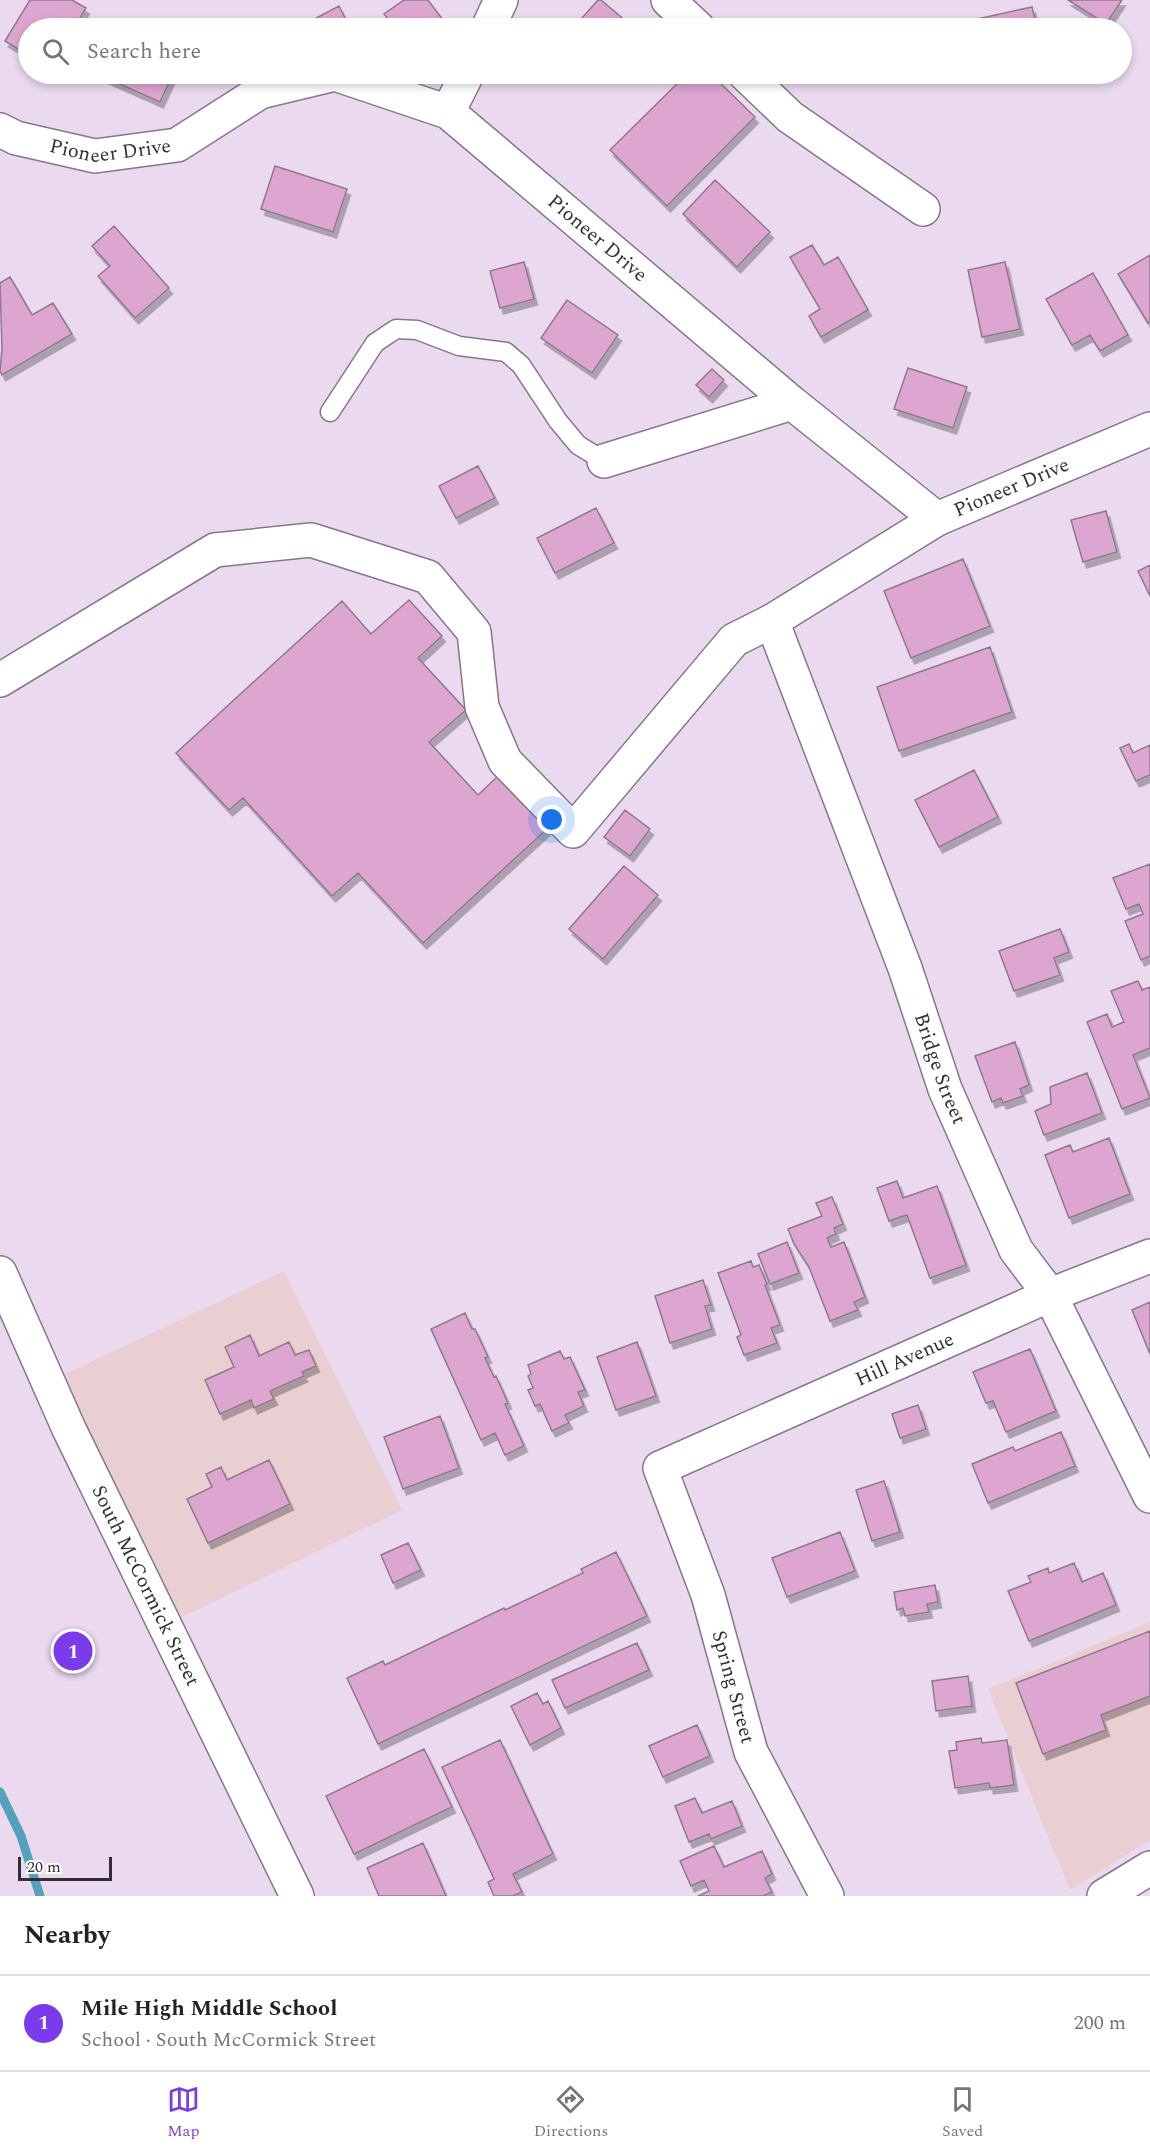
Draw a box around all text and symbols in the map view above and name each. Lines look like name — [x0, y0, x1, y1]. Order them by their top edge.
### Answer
search box — [18, 18, 1132, 84]
icon: search — [39, 35, 72, 68]
text: Search here — [87, 35, 201, 68]
street label: Pioneer Drive — [46, 131, 173, 172]
street label: Pioneer Drive — [541, 187, 654, 289]
street label: Pioneer Drive — [949, 450, 1074, 525]
your location — [537, 805, 566, 834]
street label: Bridge Street — [906, 1009, 974, 1129]
street label: Hill Avenue — [850, 1324, 959, 1395]
street label: South McCormick Street — [84, 1480, 207, 1691]
street label: Spring Street — [703, 1627, 763, 1747]
pin: 1 — [54, 1628, 92, 1674]
scale bar — [18, 1854, 112, 1882]
text: 20 m — [27, 1855, 61, 1879]
text: Nearby — [24, 1915, 110, 1955]
text: Mile High Middle School — [81, 1992, 337, 2025]
text: 1 — [38, 2008, 49, 2038]
text: 200 m — [1074, 2008, 1126, 2038]
text: School · South McCormick Street — [81, 2025, 376, 2055]
tab: Map — [167, 2083, 200, 2143]
tab: Directions — [534, 2083, 608, 2143]
tab: Saved — [942, 2083, 983, 2143]

